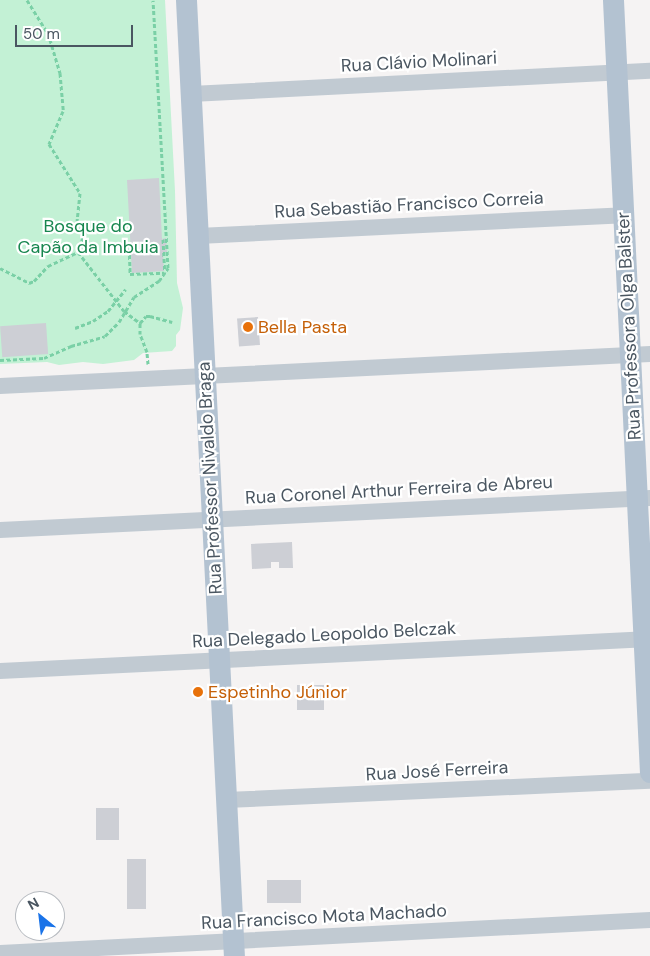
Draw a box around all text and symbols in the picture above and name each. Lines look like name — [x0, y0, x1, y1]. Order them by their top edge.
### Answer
scale bar — [18, 15, 135, 47]
text: 50 m — [23, 24, 60, 44]
street label: Rua Clávio Molinari — [340, 47, 498, 77]
street label: Rua Sebastião Francisco Correia — [274, 187, 544, 223]
street label: Rua Professora Olga Balster — [612, 211, 646, 441]
park label: Bosque do Capão da Imbuia — [17, 216, 159, 258]
place label: Bella Pasta — [258, 316, 347, 338]
marker: Bella Pasta — [242, 321, 254, 333]
street label: Rua Professor Nivaldo Braga — [193, 361, 227, 595]
street label: Rua Coronel Arthur Ferreira de Abreu — [245, 471, 553, 509]
street label: Rua Delegado Leopoldo Belczak — [192, 617, 456, 653]
place label: Espetinho Júnior — [208, 681, 347, 703]
marker: Espetinho Júnior — [192, 686, 204, 698]
street label: Rua José Ferreira — [365, 756, 509, 786]
north arrow — [15, 891, 65, 941]
text: N — [24, 893, 42, 914]
street label: Rua Francisco Mota Machado — [201, 900, 447, 934]

